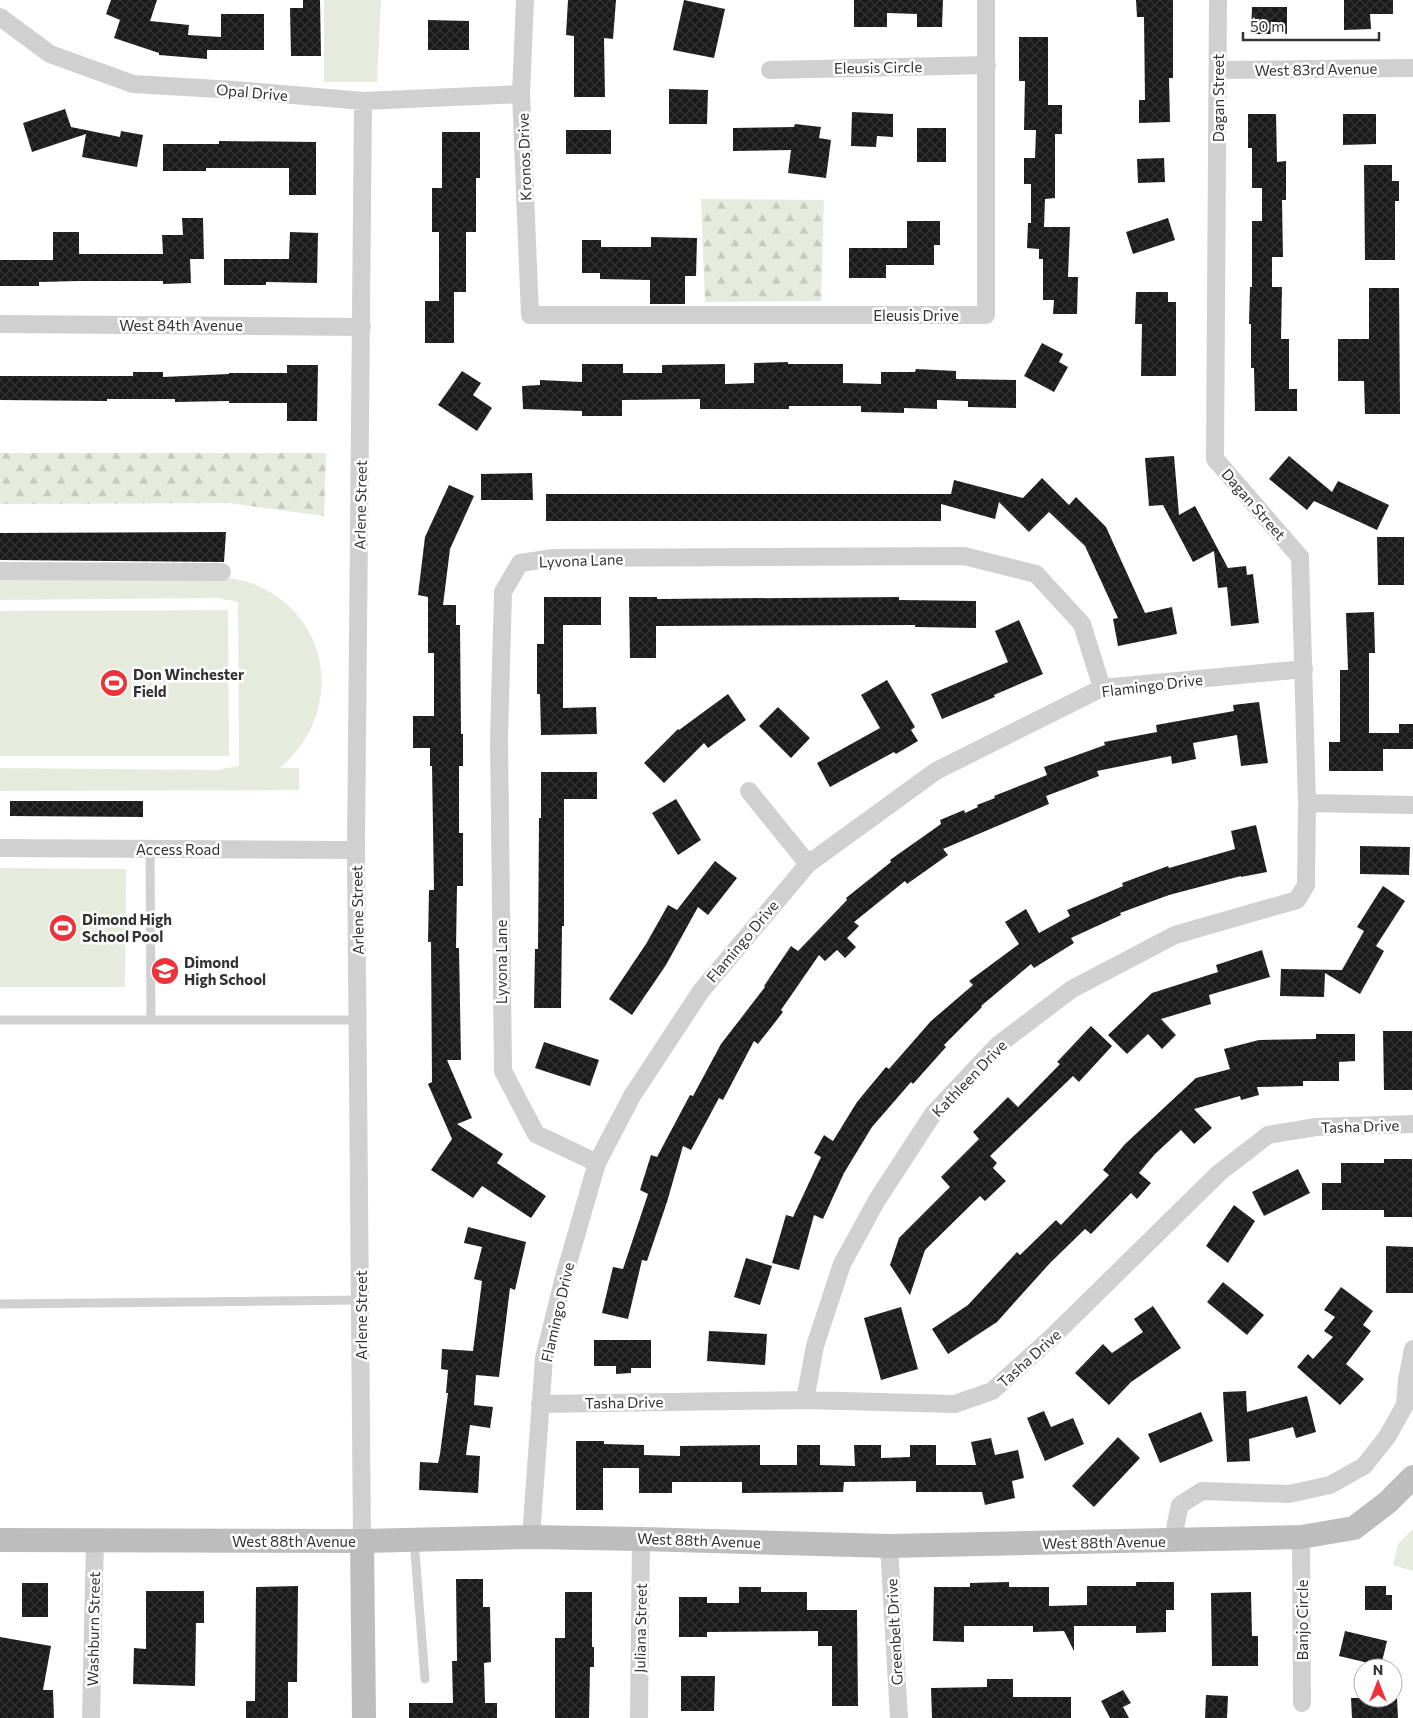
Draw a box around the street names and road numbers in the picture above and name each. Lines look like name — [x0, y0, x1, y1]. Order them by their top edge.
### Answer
street label: Dagan Street — [1209, 54, 1227, 142]
street label: Eleusis Circle — [834, 57, 922, 77]
street label: West 83rd Avenue — [1254, 59, 1378, 79]
street label: Opal Drive — [215, 80, 289, 104]
street label: Kronos Drive — [513, 113, 535, 201]
street label: Eleusis Drive — [873, 306, 959, 324]
street label: West 84th Avenue — [119, 316, 243, 334]
street label: Arlene Street — [350, 460, 370, 550]
street label: Dagan Street — [1218, 465, 1290, 543]
street label: Lyvona Lane — [538, 550, 624, 570]
street label: Flamingo Drive — [1100, 670, 1204, 700]
street label: Access Road — [136, 840, 220, 858]
street label: Arlene Street — [347, 865, 367, 955]
street label: Flamingo Drive — [702, 896, 782, 986]
street label: Lyvona Lane — [492, 920, 510, 1004]
street label: Kathleen Drive — [928, 1036, 1010, 1120]
street label: Tasha Drive — [1320, 1116, 1400, 1136]
street label: Flamingo Drive — [537, 1260, 577, 1364]
street label: Arlene Street — [352, 1270, 370, 1360]
street label: Tasha Drive — [994, 1325, 1064, 1391]
street label: Tasha Drive — [585, 1392, 664, 1412]
street label: West 88th Avenue — [637, 1529, 761, 1551]
street label: West 88th Avenue — [232, 1532, 356, 1550]
street label: West 88th Avenue — [1042, 1532, 1166, 1552]
street label: Washburn Street — [83, 1571, 103, 1687]
street label: Greenbelt Drive — [882, 1578, 906, 1686]
street label: Banjo Circle — [1293, 1580, 1311, 1660]
street label: Juliana Street — [630, 1583, 650, 1673]

